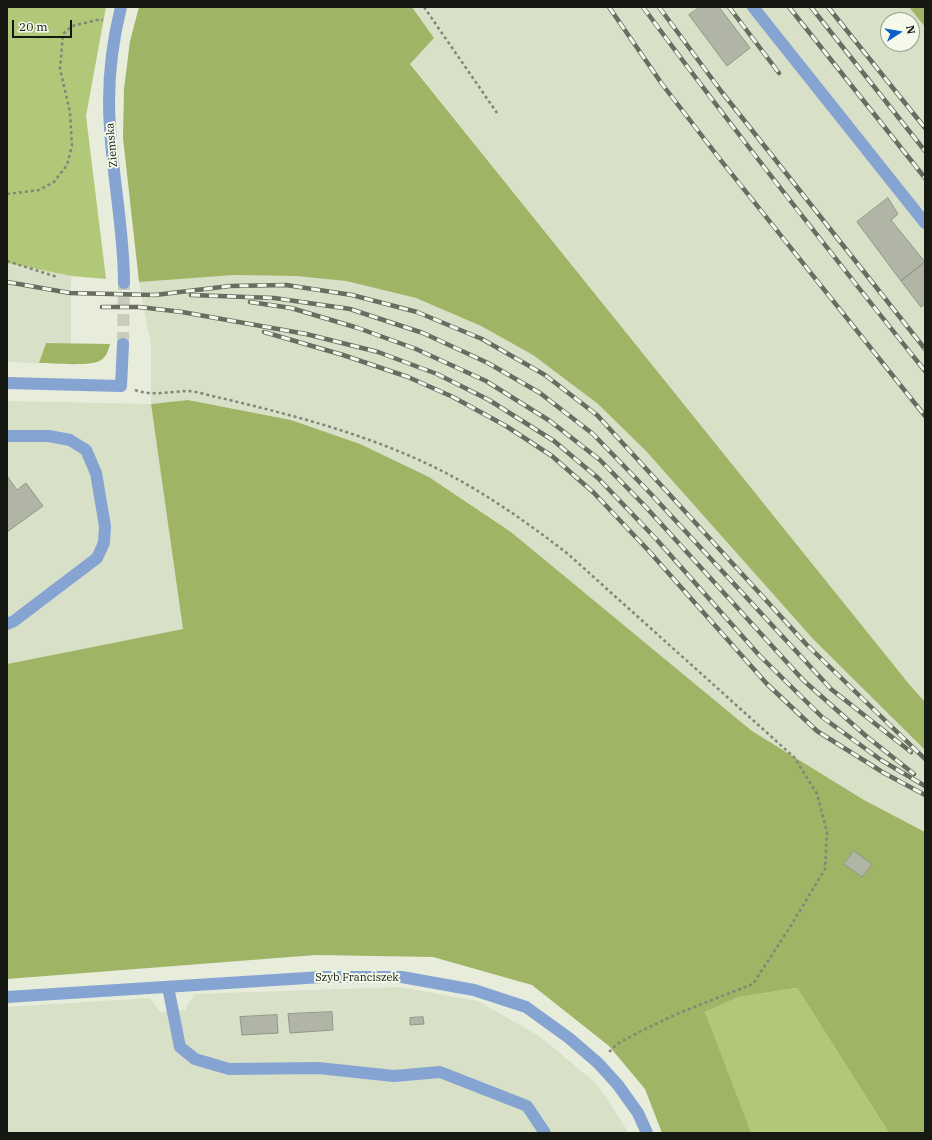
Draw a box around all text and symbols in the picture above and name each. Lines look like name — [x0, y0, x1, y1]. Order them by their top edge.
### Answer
scale bar — [14, 12, 74, 38]
north arrow — [880, 12, 920, 52]
text: 20 m — [19, 19, 48, 34]
text: N — [903, 24, 919, 35]
street label: Ziemska — [103, 122, 121, 168]
street label: Szyb Franciszek — [315, 971, 399, 985]

